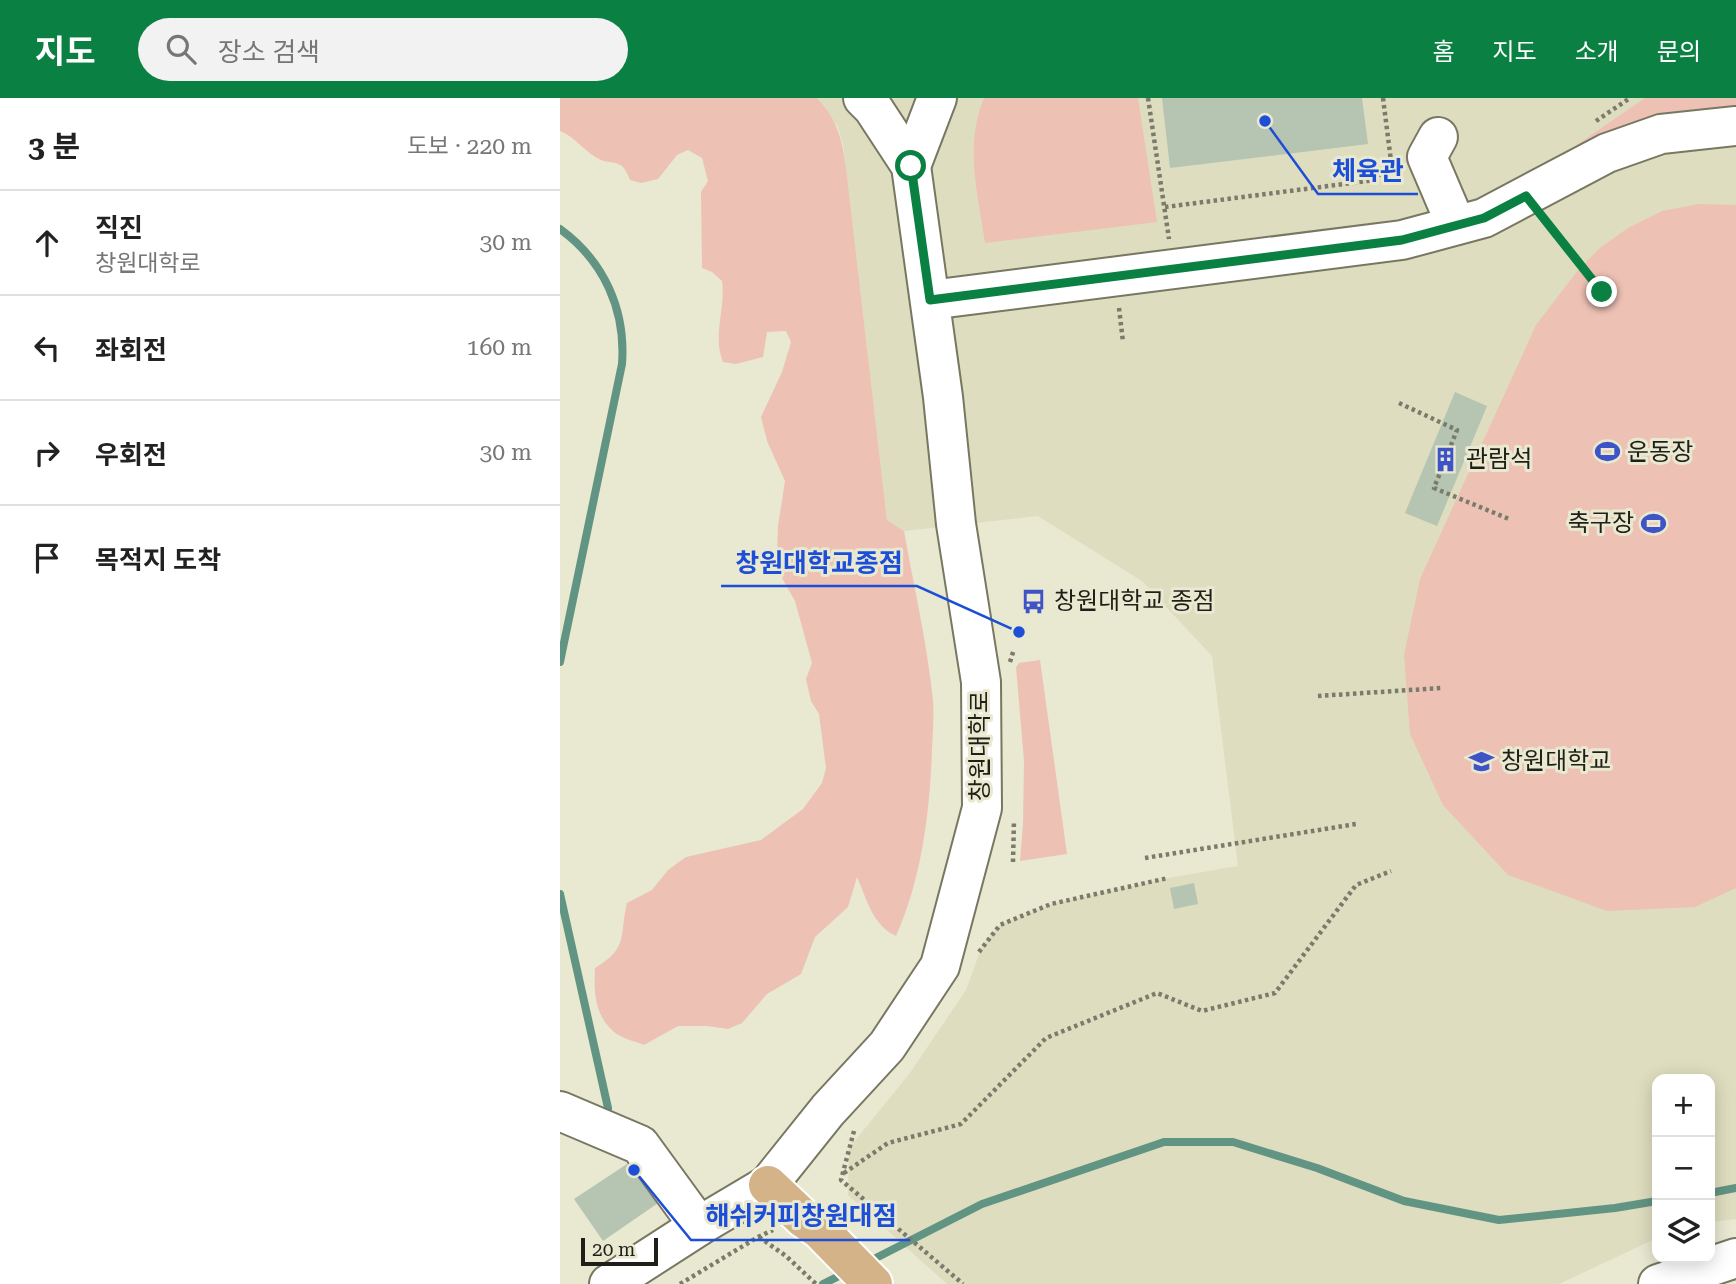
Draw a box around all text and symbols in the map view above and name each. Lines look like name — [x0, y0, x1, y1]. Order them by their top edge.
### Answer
search box — [138, 18, 628, 81]
icon: search — [162, 30, 200, 68]
text: 지도 — [35, 32, 96, 71]
text: 장소 검색 — [218, 37, 320, 67]
text: 홈 — [1432, 38, 1454, 66]
text: 지도 — [1492, 38, 1537, 66]
text: 소개 — [1575, 38, 1619, 66]
text: 문의 — [1657, 38, 1701, 66]
text: 3 분 — [28, 129, 80, 164]
text: 도보 · 220 m — [407, 133, 532, 160]
callout: 체육관 — [1318, 147, 1418, 194]
route start — [895, 150, 926, 181]
text: 체육관 — [1332, 156, 1404, 186]
text: 직진 — [95, 213, 143, 243]
icon: ahead — [28, 224, 66, 262]
text: 30 m — [479, 229, 532, 256]
text: 창원대학로 — [95, 250, 201, 277]
route end — [1586, 276, 1617, 307]
icon: left — [28, 329, 66, 367]
text: 160 m — [467, 334, 532, 361]
text: 좌회전 — [95, 335, 167, 365]
icon: right — [28, 434, 66, 472]
sports icon: 운동장 — [1593, 438, 1621, 466]
place label: 운동장 — [1627, 438, 1693, 466]
text: 30 m — [479, 439, 532, 466]
text: 우회전 — [95, 440, 167, 470]
building icon: 관람석 — [1432, 445, 1460, 473]
place label: 관람석 — [1466, 445, 1532, 473]
place label: 축구장 — [1568, 509, 1634, 537]
sports icon: 축구장 — [1640, 509, 1668, 537]
icon: arrive — [28, 539, 66, 577]
callout: 창원대학교종점 — [721, 539, 917, 586]
text: 목적지 도착 — [95, 545, 221, 575]
text: 창원대학교종점 — [735, 548, 903, 578]
bus stop icon: 창원대학교 종점 — [1020, 587, 1048, 615]
place label: 창원대학교 종점 — [1054, 587, 1215, 615]
street label: 창원대학로 — [966, 691, 994, 801]
school or university icon: 창원대학교 — [1467, 747, 1495, 775]
place label: 창원대학교 — [1501, 747, 1611, 775]
map controls — [1652, 1074, 1715, 1263]
button: + — [1652, 1074, 1715, 1137]
button: − — [1652, 1137, 1715, 1200]
callout: 해쉬커피창원대점 — [691, 1193, 910, 1240]
button: layers — [1652, 1200, 1715, 1263]
text: 해쉬커피창원대점 — [705, 1201, 897, 1231]
scale bar — [581, 1235, 658, 1267]
text: 20 m — [592, 1238, 635, 1261]

